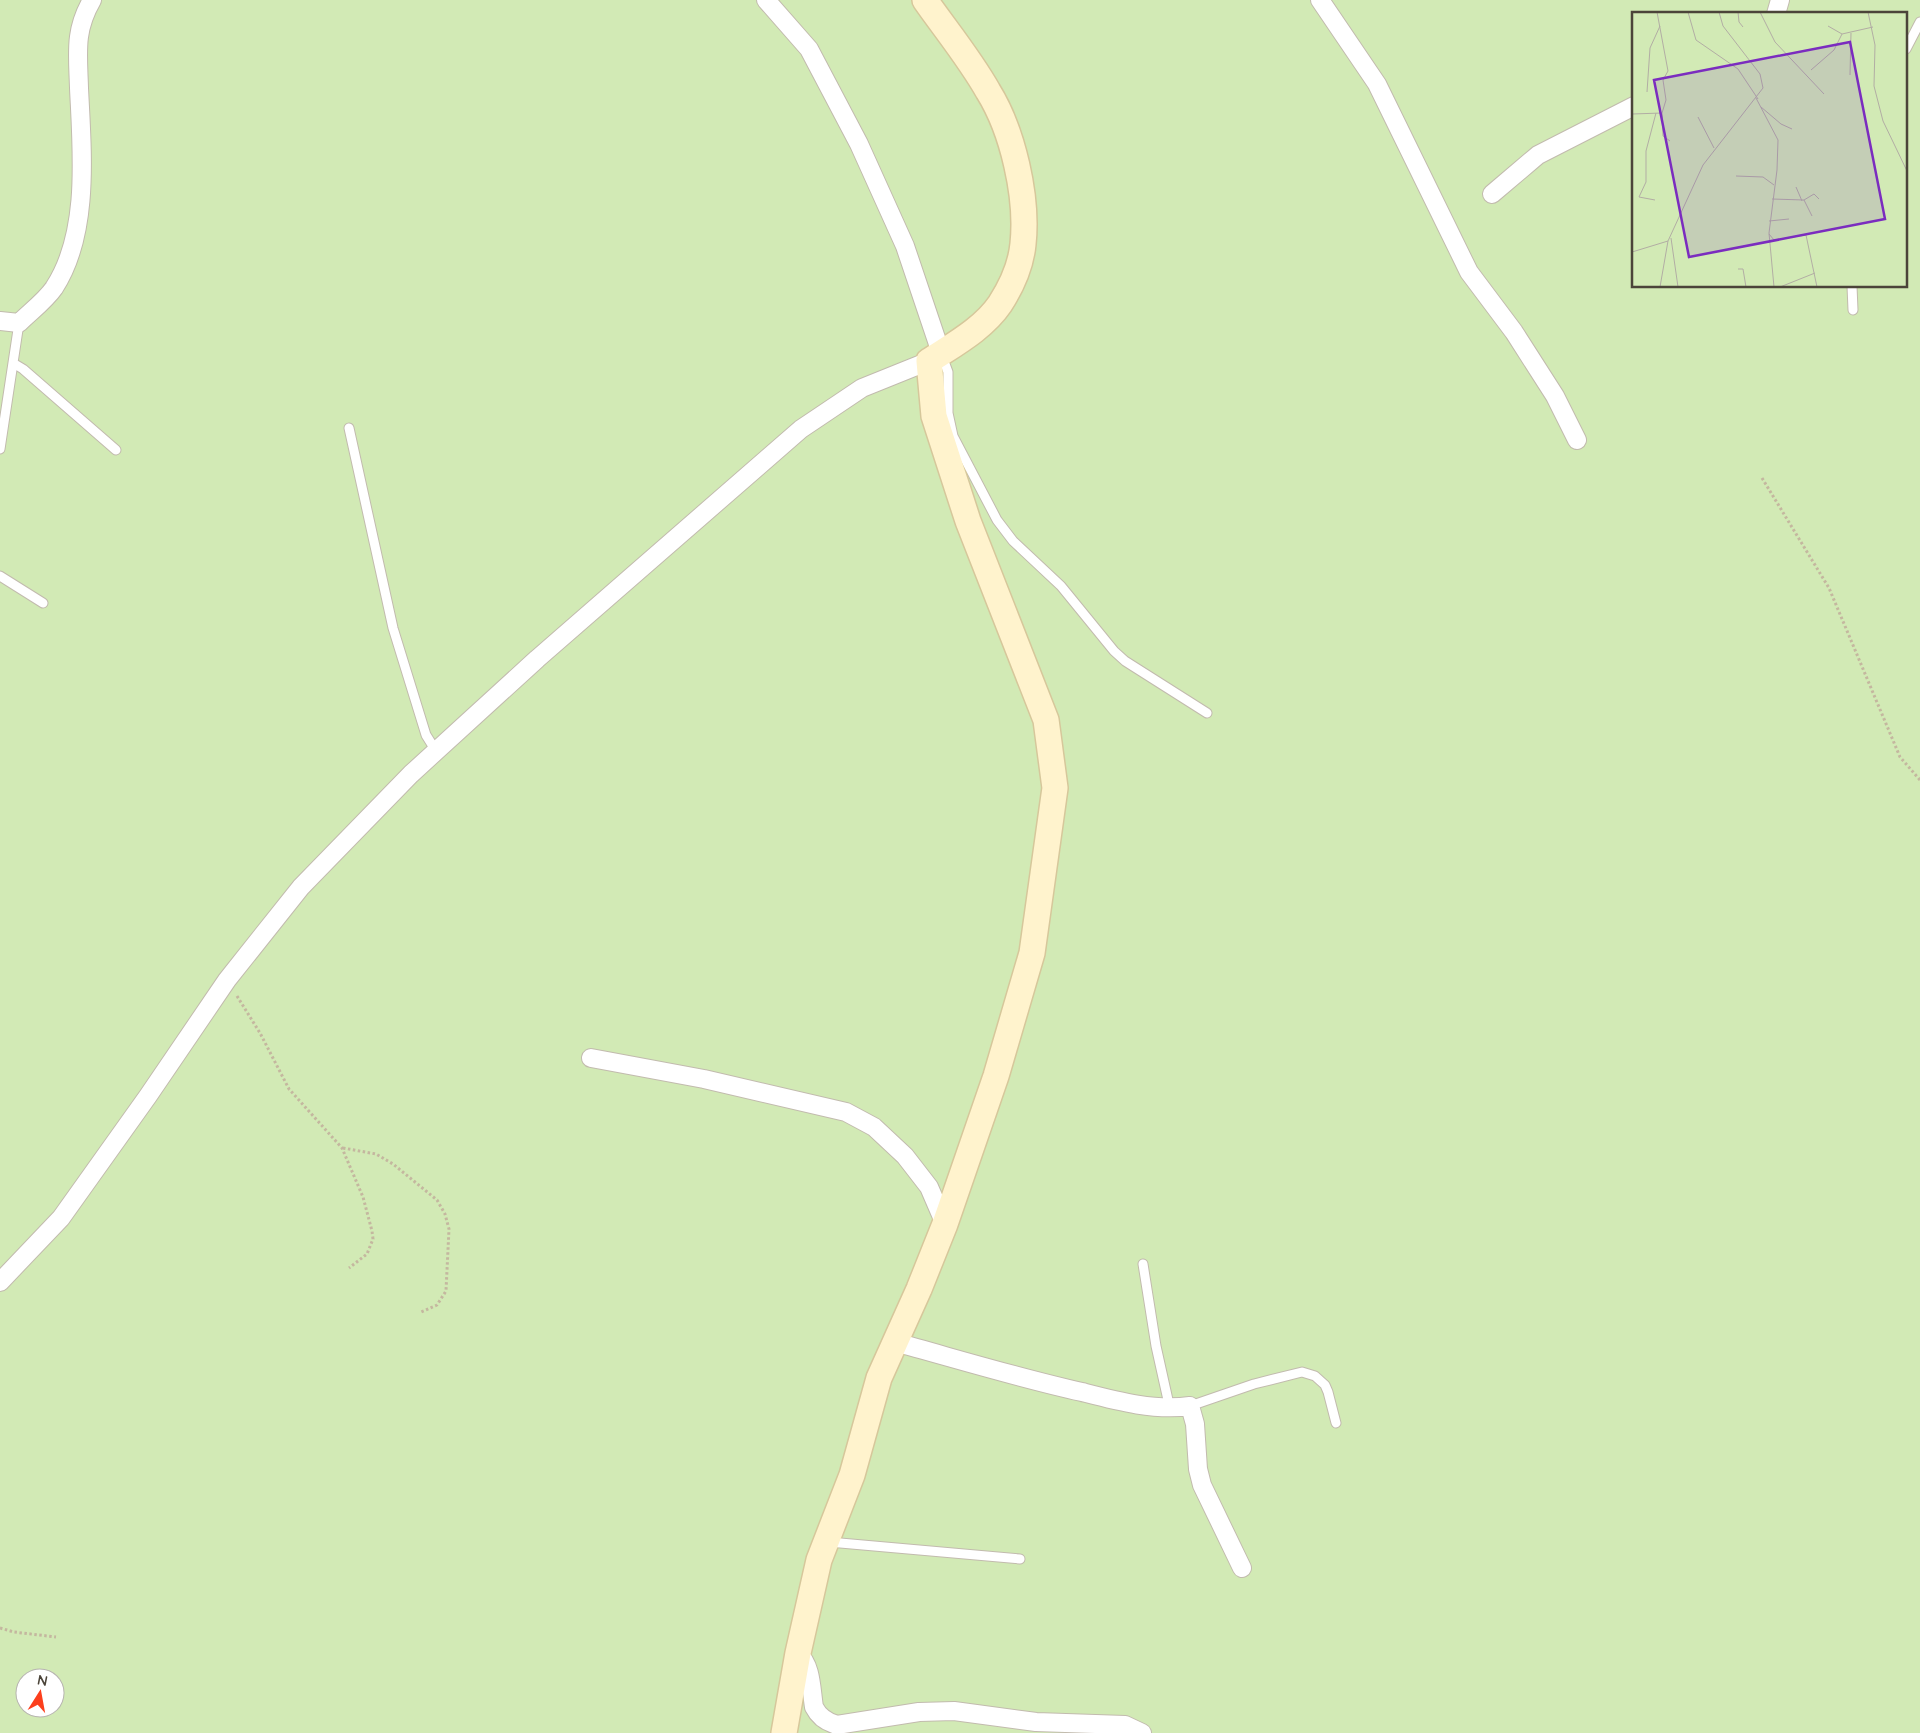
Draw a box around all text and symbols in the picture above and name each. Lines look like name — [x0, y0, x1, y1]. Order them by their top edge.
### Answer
inset map — [1632, 12, 1908, 288]
north arrow — [15, 1668, 65, 1718]
text: N — [36, 1670, 49, 1690]

